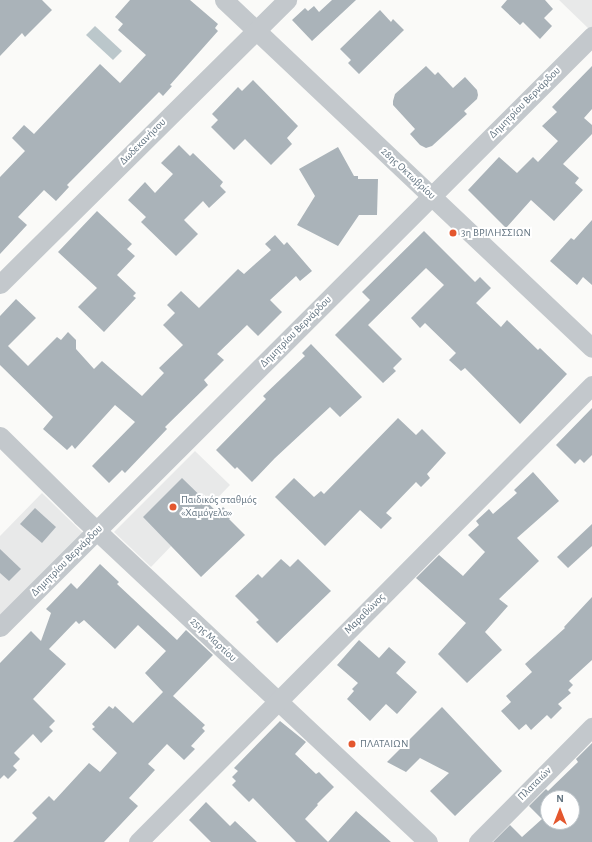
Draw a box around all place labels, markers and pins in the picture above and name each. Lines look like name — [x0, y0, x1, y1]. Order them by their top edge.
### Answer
place label: 3η ΒΡΙΛΗΣΣΙΩΝ — [461, 226, 531, 240]
marker: 3η ΒΡΙΛΗΣΣΙΩΝ — [448, 228, 458, 238]
place label: Παιδικός σταθμός «Χαμόγελο» — [181, 494, 257, 520]
marker: Παιδικός σταθμός «Χαμόγελο» — [168, 502, 178, 512]
place label: ΠΛΑΤΑΙΩΝ — [360, 737, 408, 751]
marker: ΠΛΑΤΑΙΩΝ — [347, 739, 357, 749]

